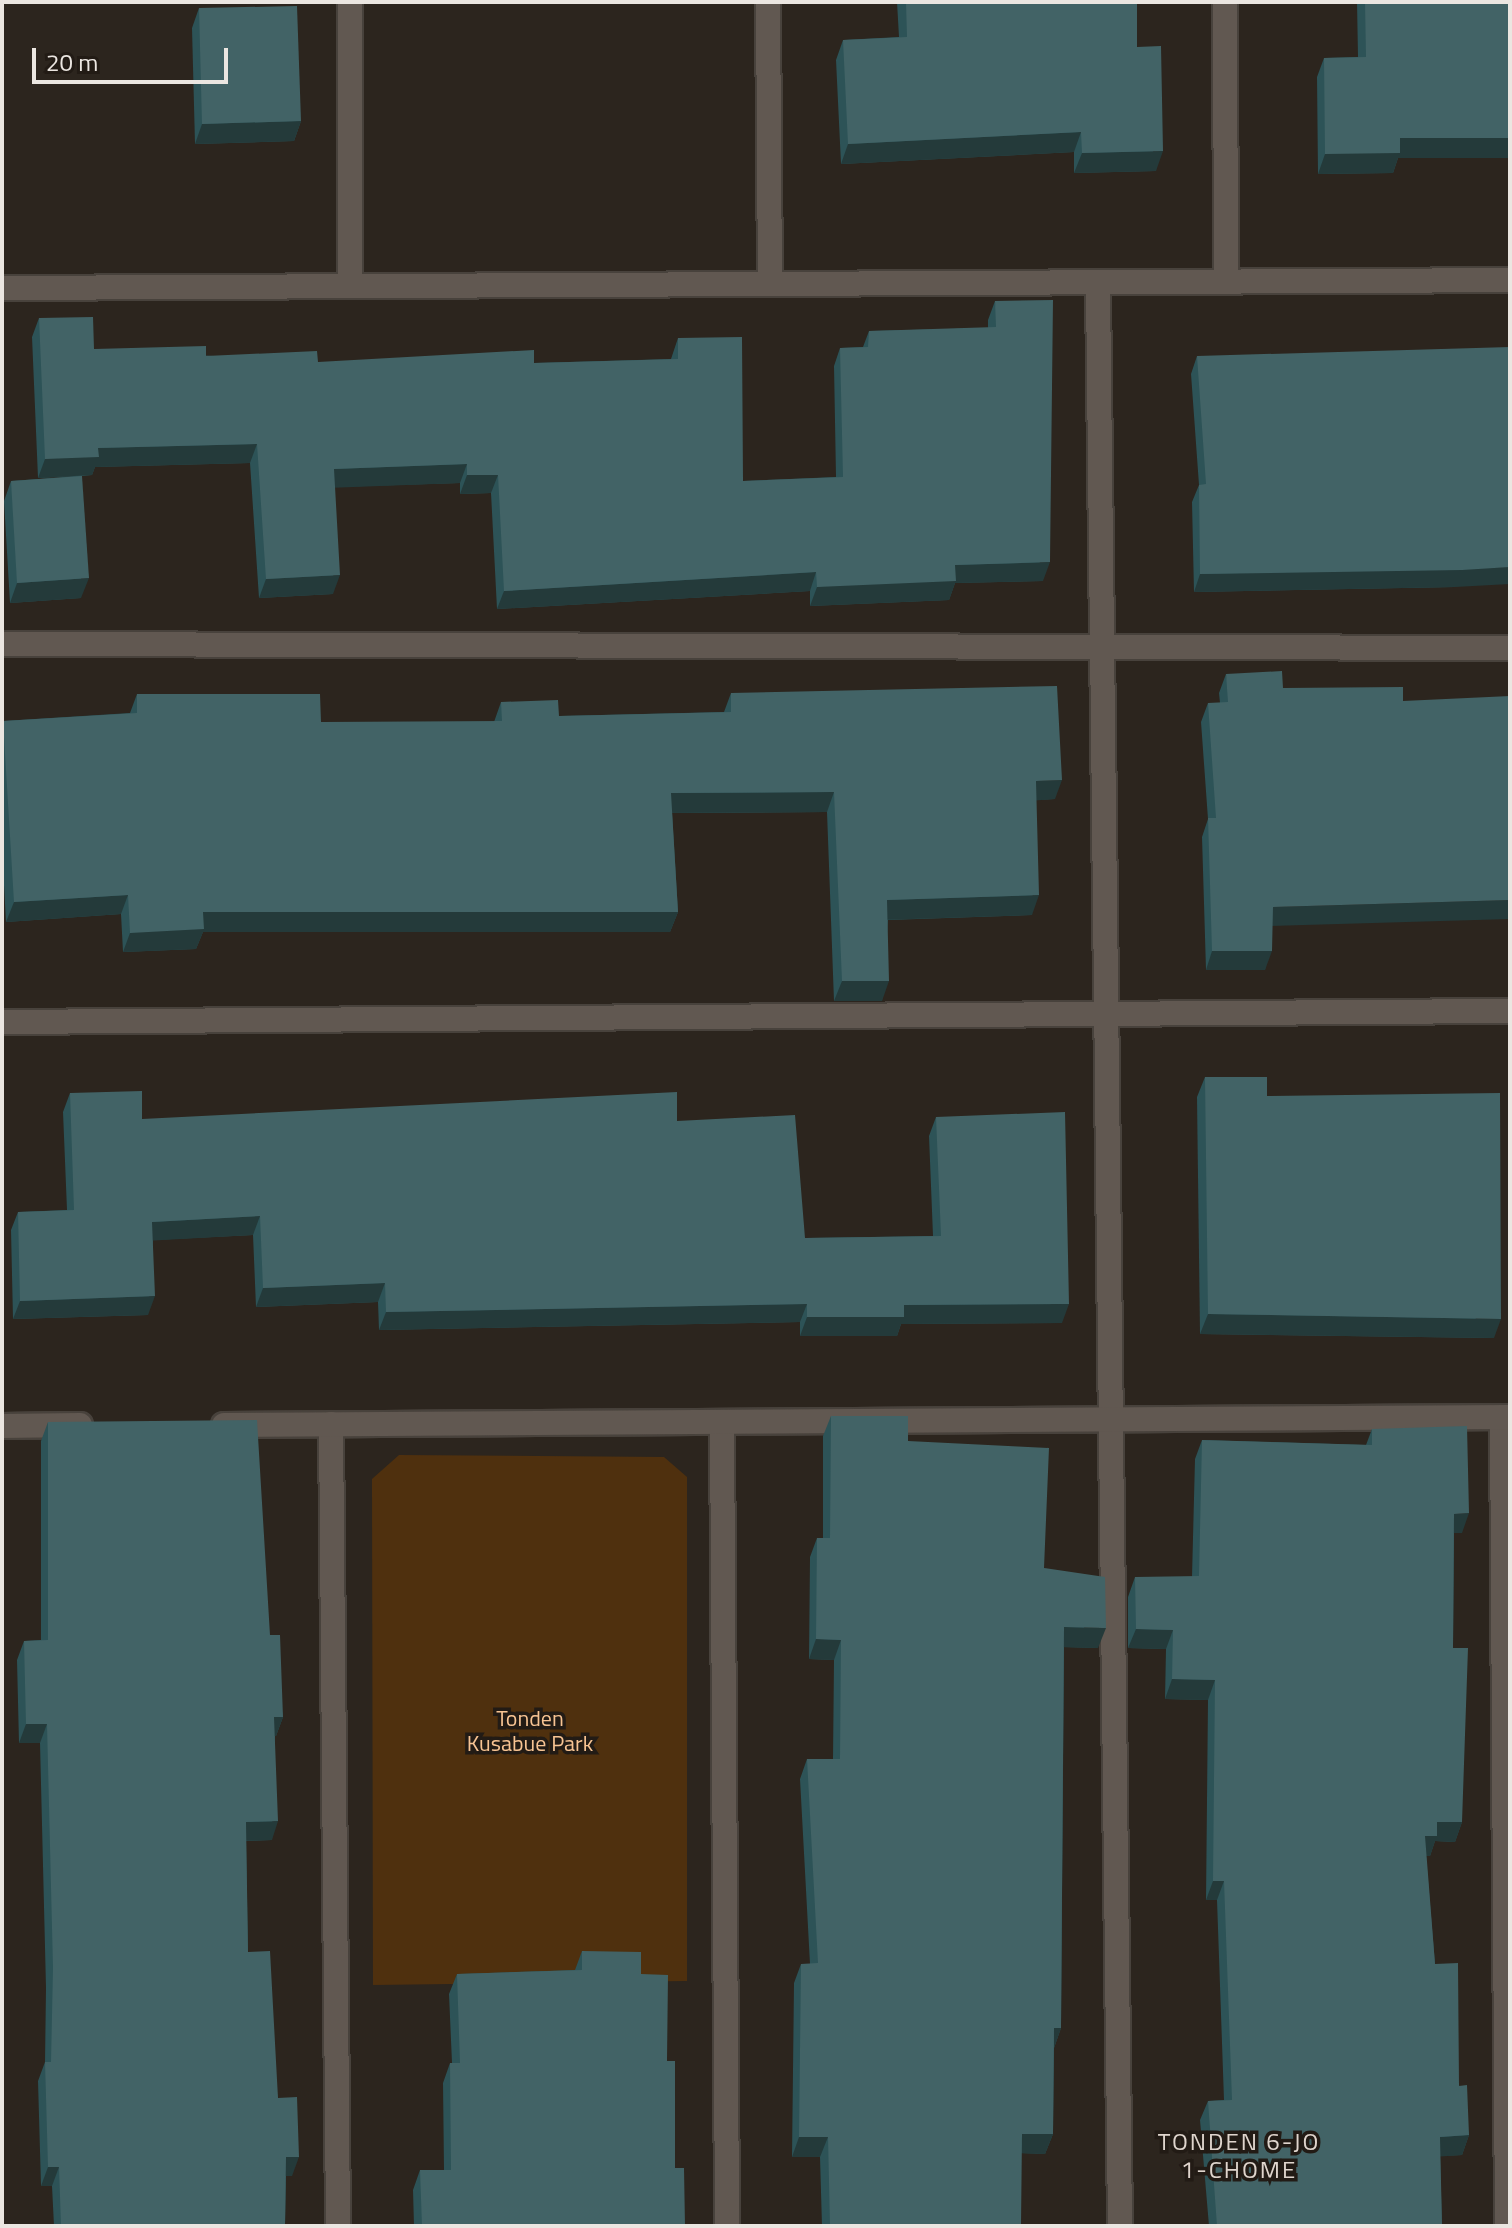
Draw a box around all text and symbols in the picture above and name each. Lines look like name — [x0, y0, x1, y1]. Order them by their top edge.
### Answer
scale bar — [36, 32, 232, 82]
text: 20 m — [46, 44, 98, 80]
park label: Tonden Kusabue Park — [467, 1705, 593, 1756]
district label: TONDEN 6-JO 1-CHOME — [1158, 2128, 1320, 2184]

